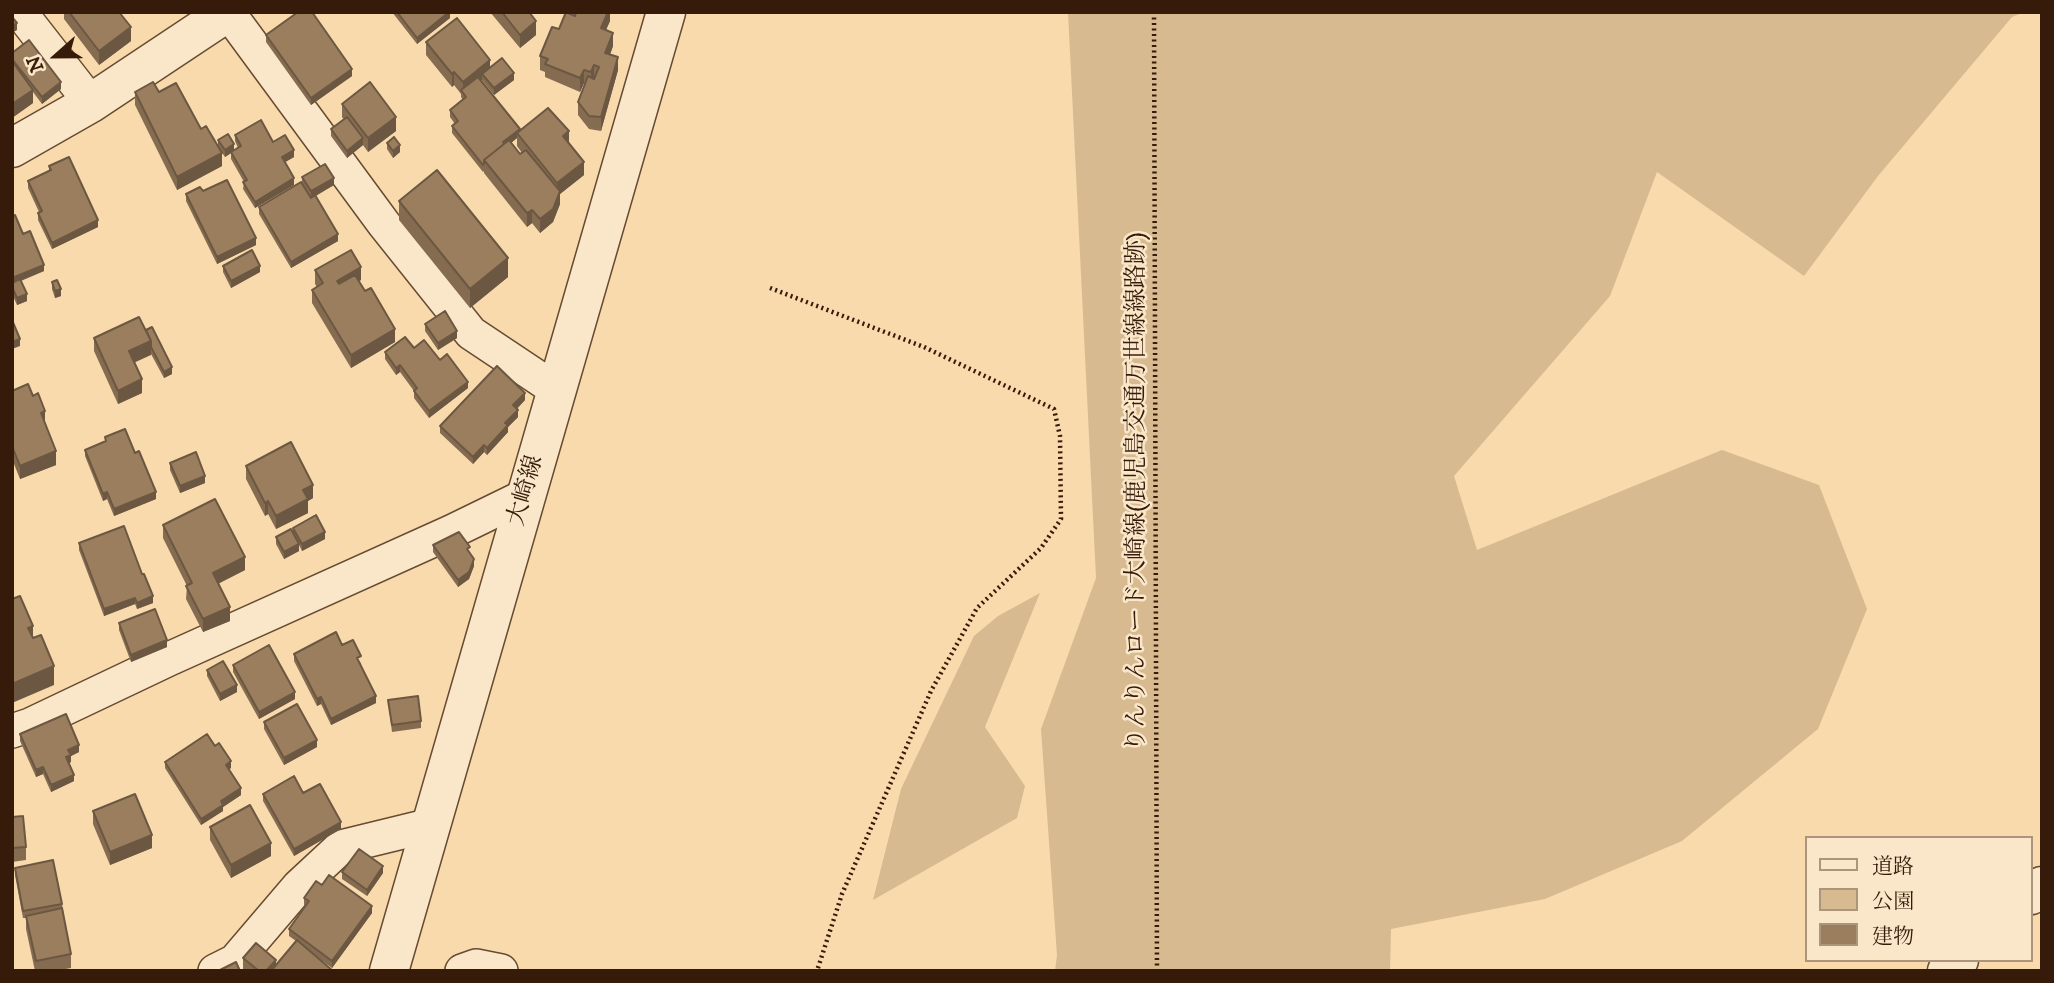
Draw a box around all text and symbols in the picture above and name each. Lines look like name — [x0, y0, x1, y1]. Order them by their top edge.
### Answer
north arrow — [21, 21, 91, 91]
text: N — [22, 52, 49, 75]
street label: りんりんロード大崎線(鹿児島交通万世線線路跡) — [1124, 232, 1152, 752]
street label: 大崎線 — [503, 452, 551, 530]
legend — [1806, 836, 2033, 962]
text: 道路 — [1872, 854, 1914, 880]
text: 公園 — [1872, 889, 1914, 915]
text: 建物 — [1872, 924, 1914, 950]

